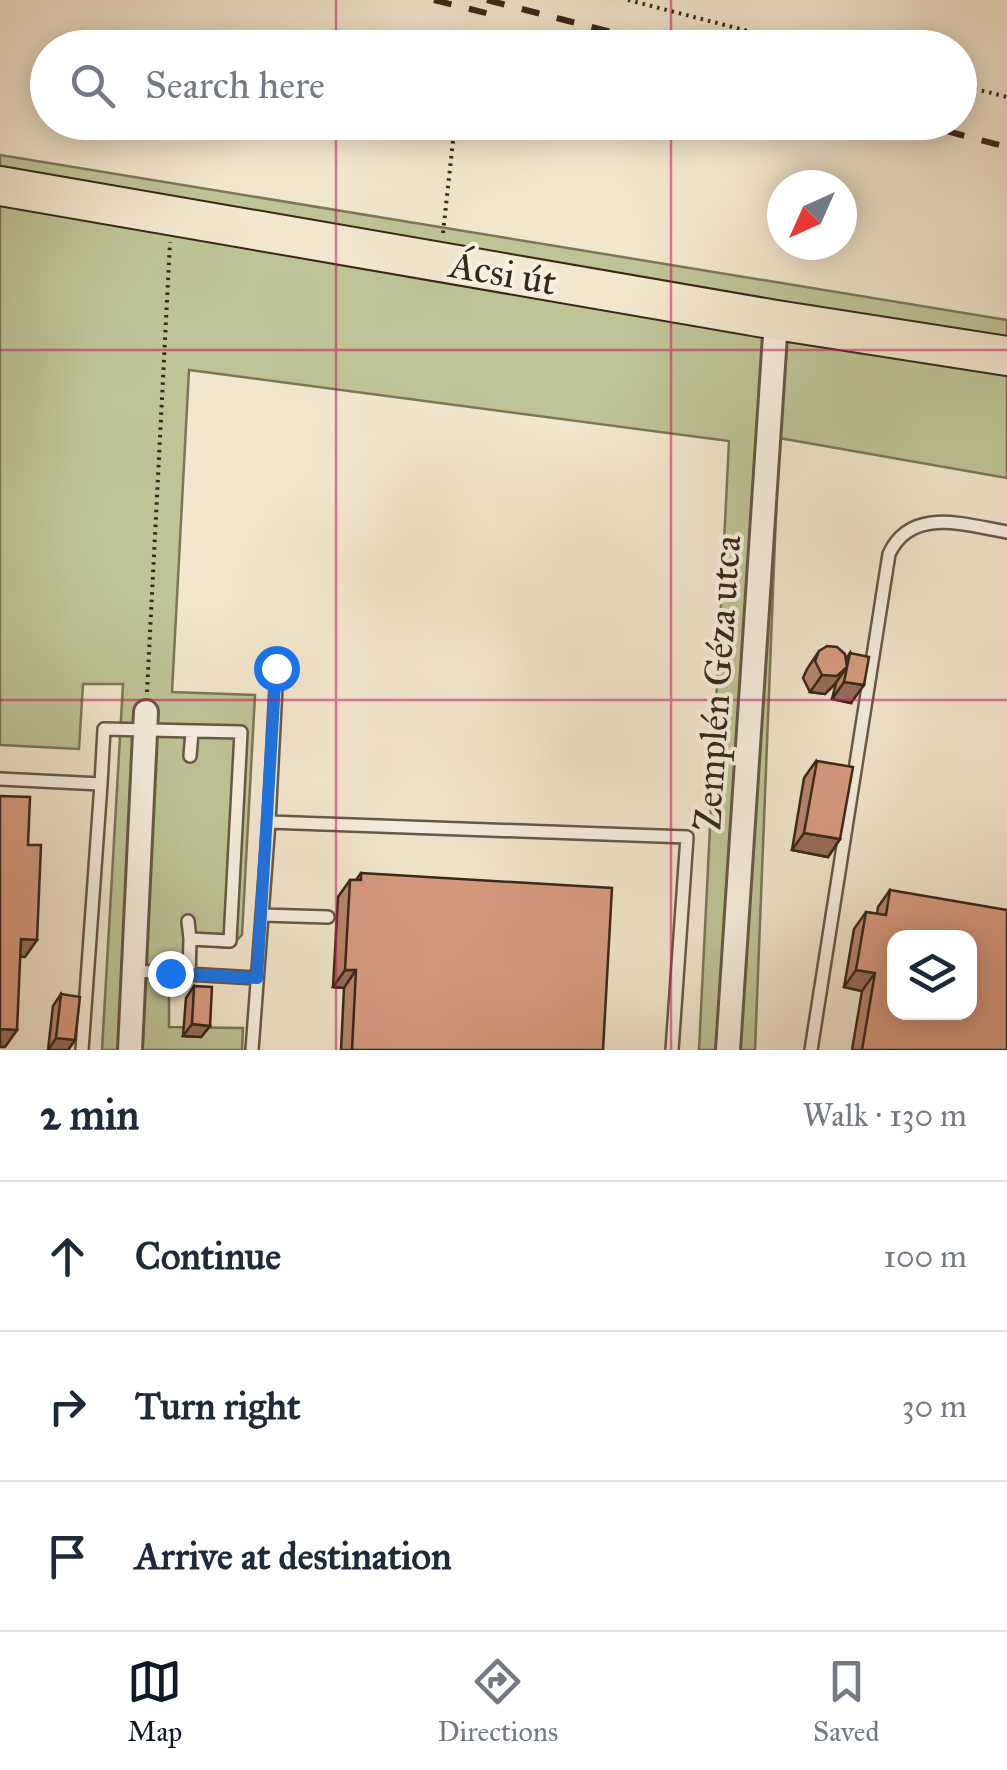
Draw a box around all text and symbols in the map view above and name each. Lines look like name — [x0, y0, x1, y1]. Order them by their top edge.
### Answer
search box — [30, 30, 977, 140]
icon: search — [65, 58, 120, 113]
text: Search here — [145, 62, 325, 108]
north arrow — [767, 170, 857, 260]
street label: Ácsi út — [444, 241, 560, 305]
street label: Zemplén Géza utca — [684, 533, 750, 832]
route start — [254, 646, 300, 692]
map controls — [887, 930, 977, 1020]
button: layers — [887, 930, 977, 1020]
route end — [148, 951, 194, 997]
text: 2 min — [40, 1089, 139, 1141]
text: Walk · 130 m — [803, 1096, 967, 1135]
icon: ahead — [40, 1229, 95, 1284]
text: Continue — [135, 1233, 281, 1279]
text: 100 m — [883, 1237, 967, 1276]
icon: right — [40, 1379, 95, 1434]
text: Turn right — [135, 1383, 301, 1429]
text: 30 m — [902, 1387, 967, 1426]
icon: arrive — [40, 1529, 95, 1584]
text: Arrive at destination — [135, 1533, 452, 1579]
tab: Map — [127, 1654, 182, 1749]
tab: Directions — [437, 1654, 558, 1749]
tab: Saved — [813, 1654, 880, 1749]

